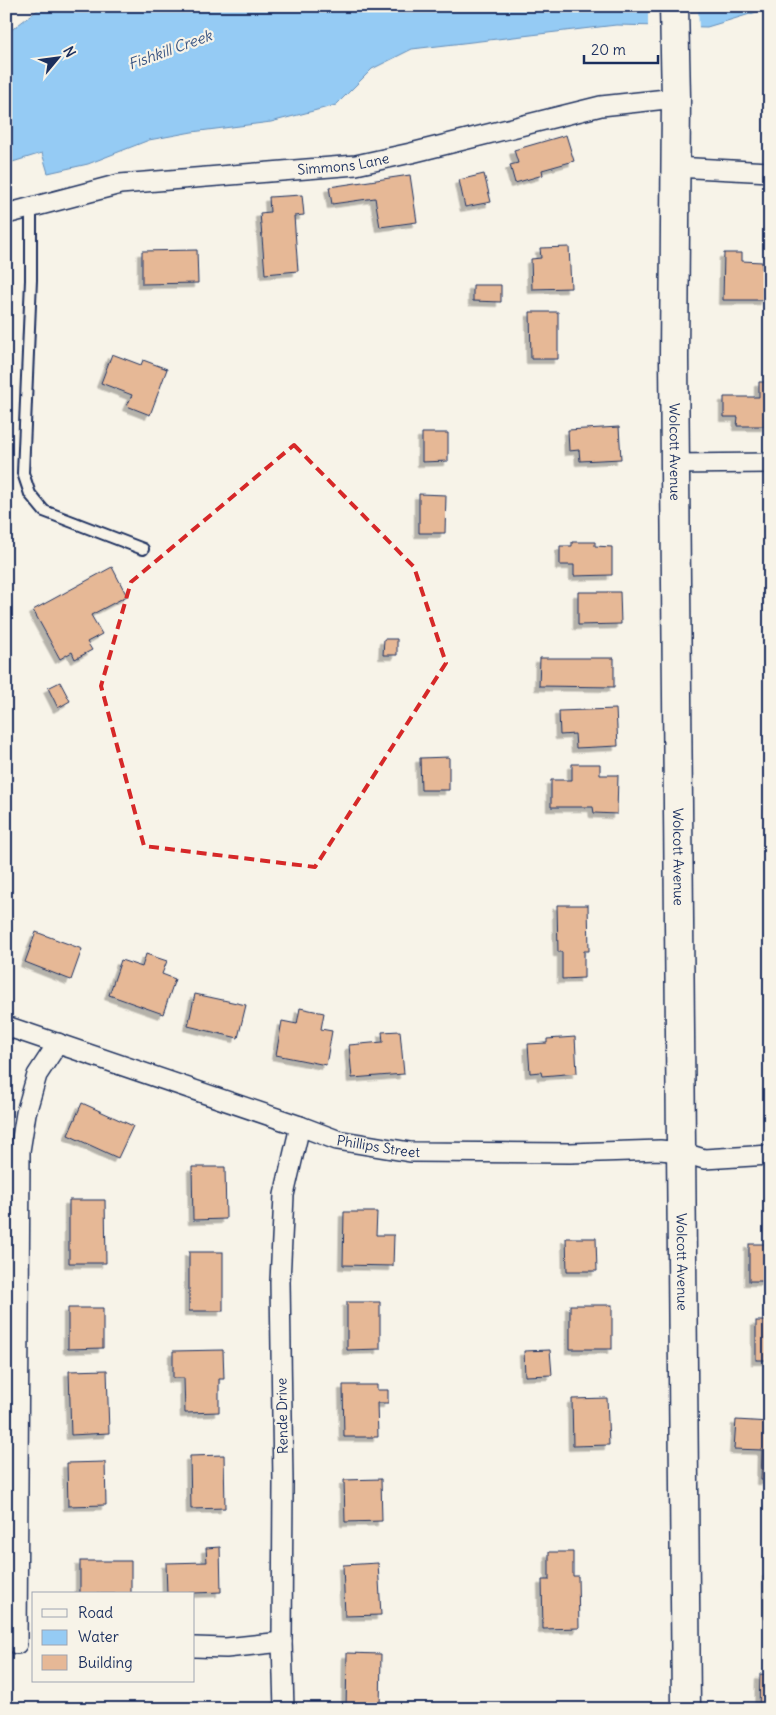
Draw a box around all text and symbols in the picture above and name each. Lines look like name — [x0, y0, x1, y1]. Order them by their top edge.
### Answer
water label: Fishkill Creek — [125, 25, 216, 73]
north arrow — [32, 32, 82, 82]
scale bar — [584, 32, 657, 64]
text: 20 m — [591, 40, 626, 59]
text: N — [59, 43, 80, 60]
street label: Simmons Lane — [297, 149, 391, 179]
street label: Wolcott Avenue — [665, 403, 684, 501]
street label: Wolcott Avenue — [669, 808, 688, 906]
street label: Phillips Street — [335, 1131, 420, 1161]
street label: Wolcott Avenue — [673, 1213, 691, 1311]
street label: Rende Drive — [272, 1378, 292, 1454]
legend — [32, 1592, 195, 1682]
text: Road — [78, 1603, 113, 1622]
text: Water — [78, 1627, 119, 1646]
text: Building — [78, 1653, 133, 1672]

